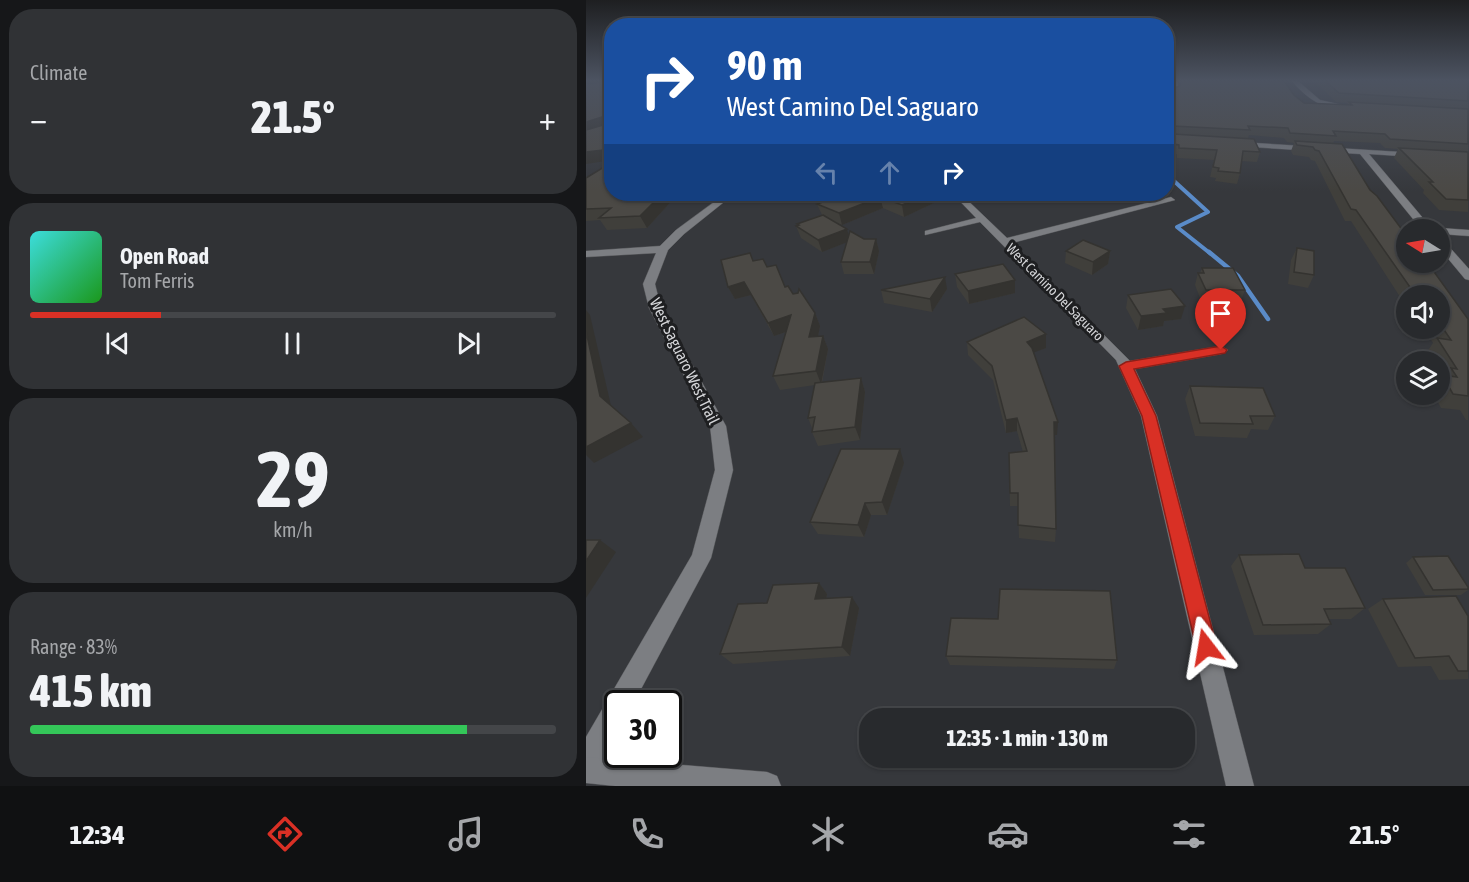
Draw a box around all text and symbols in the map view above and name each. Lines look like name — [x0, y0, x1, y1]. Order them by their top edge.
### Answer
text: 90 m — [727, 41, 802, 89]
icon: right — [628, 42, 706, 120]
text: Climate — [30, 61, 87, 84]
text: 21.5° — [251, 91, 335, 143]
text: West Camino Del Saguaro — [727, 91, 979, 122]
text: − — [30, 99, 47, 137]
text: + — [539, 99, 556, 137]
icon: left — [810, 156, 843, 189]
icon: ahead — [873, 156, 906, 189]
icon: right — [936, 156, 969, 189]
north arrow — [1396, 219, 1450, 273]
map controls — [1396, 219, 1450, 405]
street label: West Camino Del Saguaro — [1003, 240, 1107, 344]
text: Open Road — [120, 243, 209, 269]
text: Tom Ferris — [120, 269, 194, 292]
button: sound — [1396, 285, 1450, 339]
pin — [1195, 288, 1246, 350]
street label: West Saguaro West Trail — [646, 295, 724, 428]
icon: arrive — [1204, 297, 1237, 330]
icon: previous — [101, 327, 134, 360]
icon: pause — [276, 327, 309, 360]
icon: next — [452, 327, 485, 360]
button: layers — [1396, 351, 1450, 405]
text: 29 — [256, 434, 330, 524]
text: km/h — [273, 518, 313, 541]
position arrow — [1174, 615, 1238, 679]
text: Range · 83% — [30, 635, 117, 658]
text: 415 km — [30, 665, 152, 717]
speed limit sign: 30 — [604, 690, 682, 768]
text: 12:35 · 1 min · 130 m — [946, 725, 1108, 751]
icon: directions — [264, 813, 306, 855]
icon: music — [445, 813, 487, 855]
icon: phone — [626, 813, 668, 855]
icon: climate — [807, 813, 849, 855]
icon: car — [987, 813, 1029, 855]
icon: filters — [1168, 813, 1210, 855]
text: 12:34 — [69, 819, 125, 850]
text: 21.5° — [1349, 819, 1399, 850]

